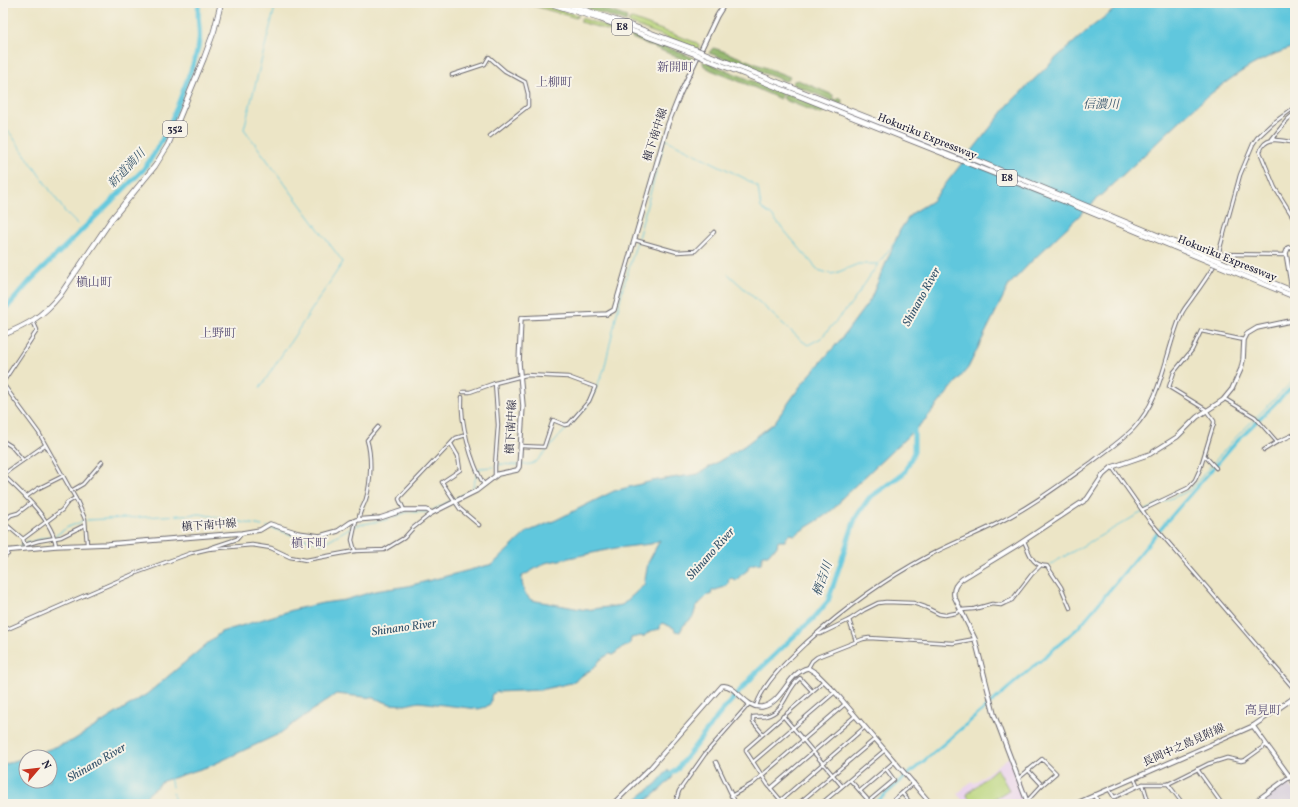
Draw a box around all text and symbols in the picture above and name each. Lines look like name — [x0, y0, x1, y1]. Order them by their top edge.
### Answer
road number: E8 — [612, 19, 632, 35]
district label: 新開町 — [657, 60, 693, 76]
district label: 上柳町 — [536, 75, 572, 91]
water label: 信濃川 — [1083, 97, 1121, 113]
street label: 槇下南中線 — [640, 107, 672, 163]
street label: Hokuriku Expressway — [875, 110, 979, 164]
road number: 352 — [163, 121, 187, 137]
water label: 新道満川 — [105, 145, 151, 192]
road number: E8 — [997, 170, 1017, 186]
street label: Hokuriku Expressway — [1175, 232, 1279, 286]
water label: Shinano River — [899, 264, 945, 329]
district label: 槇山町 — [76, 275, 112, 291]
district label: 上野町 — [200, 326, 236, 342]
street label: 槇下南中線 — [503, 399, 521, 455]
street label: 槇下南中線 — [181, 517, 237, 535]
water label: Shinano River — [683, 524, 739, 584]
district label: 槇下町 — [291, 536, 327, 552]
water label: 栖吉川 — [809, 557, 837, 599]
water label: Shinano River — [371, 615, 438, 640]
district label: 高見町 — [1245, 703, 1281, 719]
street label: 長岡中之島見附線 — [1141, 721, 1227, 771]
water label: Shinano River — [65, 740, 130, 786]
north arrow — [18, 749, 58, 789]
text: N — [37, 758, 54, 772]

